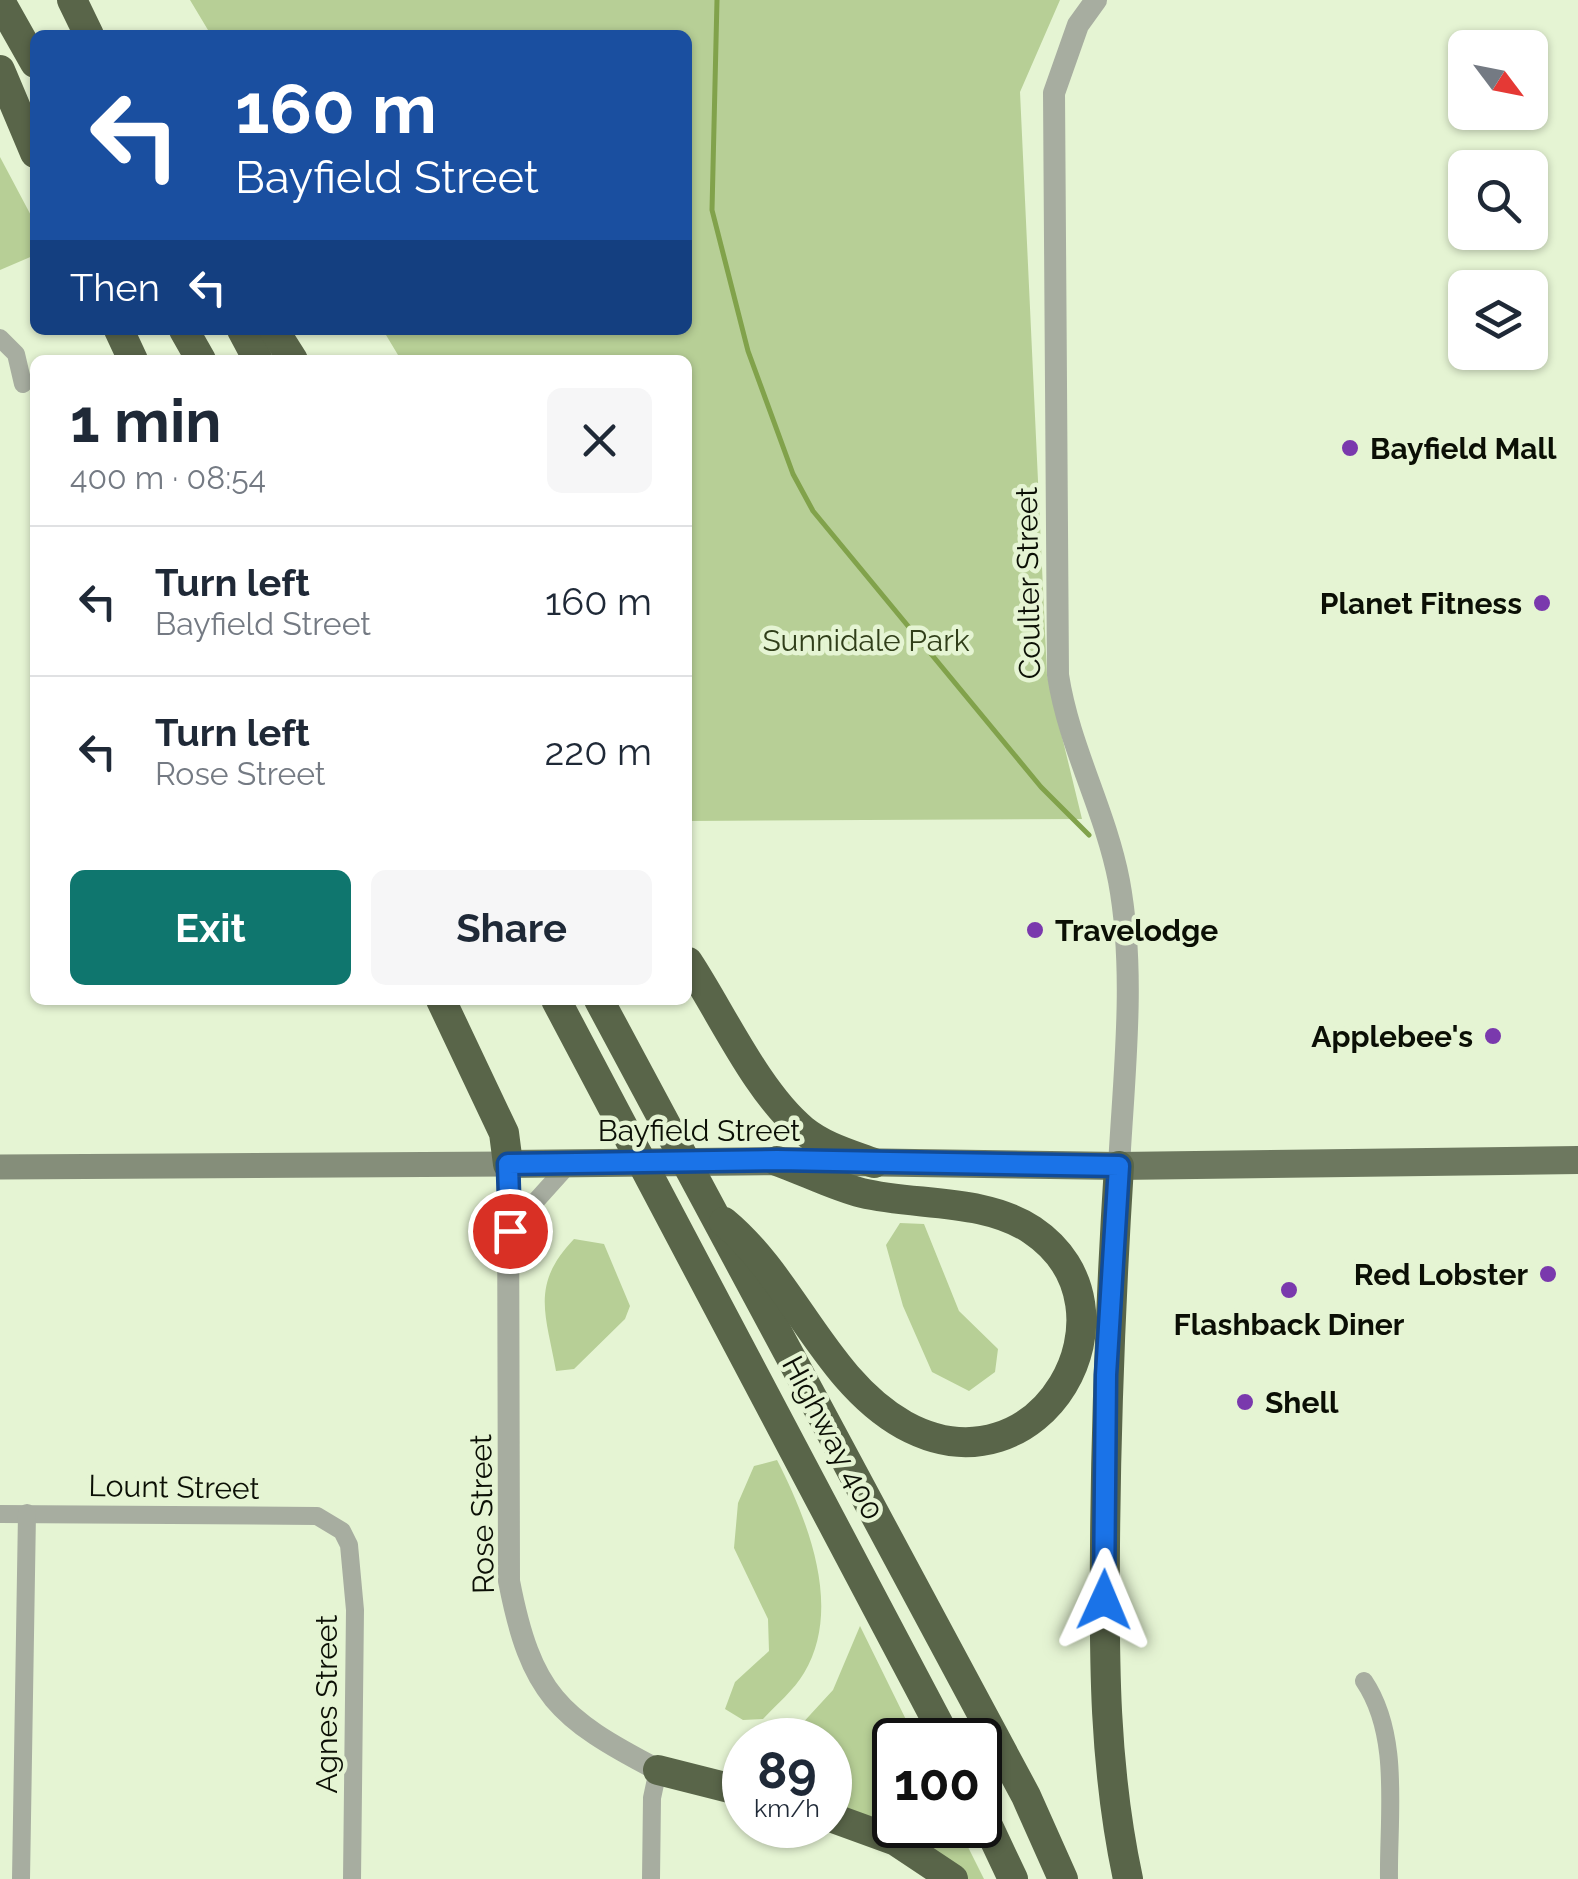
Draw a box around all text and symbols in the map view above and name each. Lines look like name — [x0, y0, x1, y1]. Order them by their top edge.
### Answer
north arrow — [1448, 30, 1548, 130]
map controls — [1448, 30, 1548, 370]
text: 160 m — [235, 67, 437, 149]
icon: left — [70, 70, 200, 200]
button: search — [1448, 150, 1548, 250]
text: Bayfield Street — [235, 151, 539, 204]
icon: left — [180, 260, 235, 315]
text: Then — [70, 265, 160, 310]
button: layers — [1448, 270, 1548, 370]
text: 1 min — [70, 386, 221, 456]
button: close — [547, 388, 652, 493]
place label: Bayfield Mall — [1370, 431, 1557, 466]
marker: Bayfield Mall — [1339, 437, 1361, 459]
text: 400 m · 08:54 — [70, 459, 266, 496]
street label: Coulter Street — [1009, 486, 1047, 680]
text: Turn left — [155, 560, 310, 605]
icon: left — [70, 574, 125, 629]
text: 160 m — [545, 579, 652, 624]
place label: Planet Fitness — [1320, 586, 1522, 621]
marker: Planet Fitness — [1531, 592, 1553, 614]
text: Bayfield Street — [155, 605, 371, 642]
park label: Sunnidale Park — [762, 623, 970, 658]
text: Turn left — [155, 710, 310, 755]
icon: left — [70, 724, 125, 779]
text: 220 m — [545, 729, 652, 774]
text: Rose Street — [155, 755, 326, 792]
button: Exit — [70, 870, 351, 985]
button: Share — [371, 870, 652, 985]
place label: Travelodge — [1055, 913, 1218, 948]
marker: Travelodge — [1024, 919, 1046, 941]
place label: Applebee's — [1311, 1019, 1473, 1054]
marker: Applebee's — [1482, 1025, 1504, 1047]
street label: Bayfield Street — [598, 1113, 800, 1148]
pin — [468, 1189, 553, 1274]
icon: arrive — [483, 1204, 538, 1259]
place label: Red Lobster — [1354, 1257, 1528, 1292]
marker: Red Lobster — [1537, 1263, 1559, 1285]
marker: Flashback Diner — [1278, 1279, 1300, 1301]
place label: Flashback Diner — [1174, 1307, 1405, 1342]
street label: Highway 400 — [775, 1350, 891, 1526]
place label: Shell — [1265, 1385, 1339, 1420]
marker: Shell — [1234, 1391, 1256, 1413]
street label: Rose Street — [463, 1434, 501, 1594]
street label: Lount Street — [88, 1468, 260, 1506]
position arrow — [1052, 1548, 1156, 1652]
street label: Agnes Street — [309, 1615, 344, 1793]
speed limit sign: 100 — [872, 1718, 1002, 1848]
text: 89 — [757, 1741, 817, 1800]
text: km/h — [754, 1793, 820, 1823]

